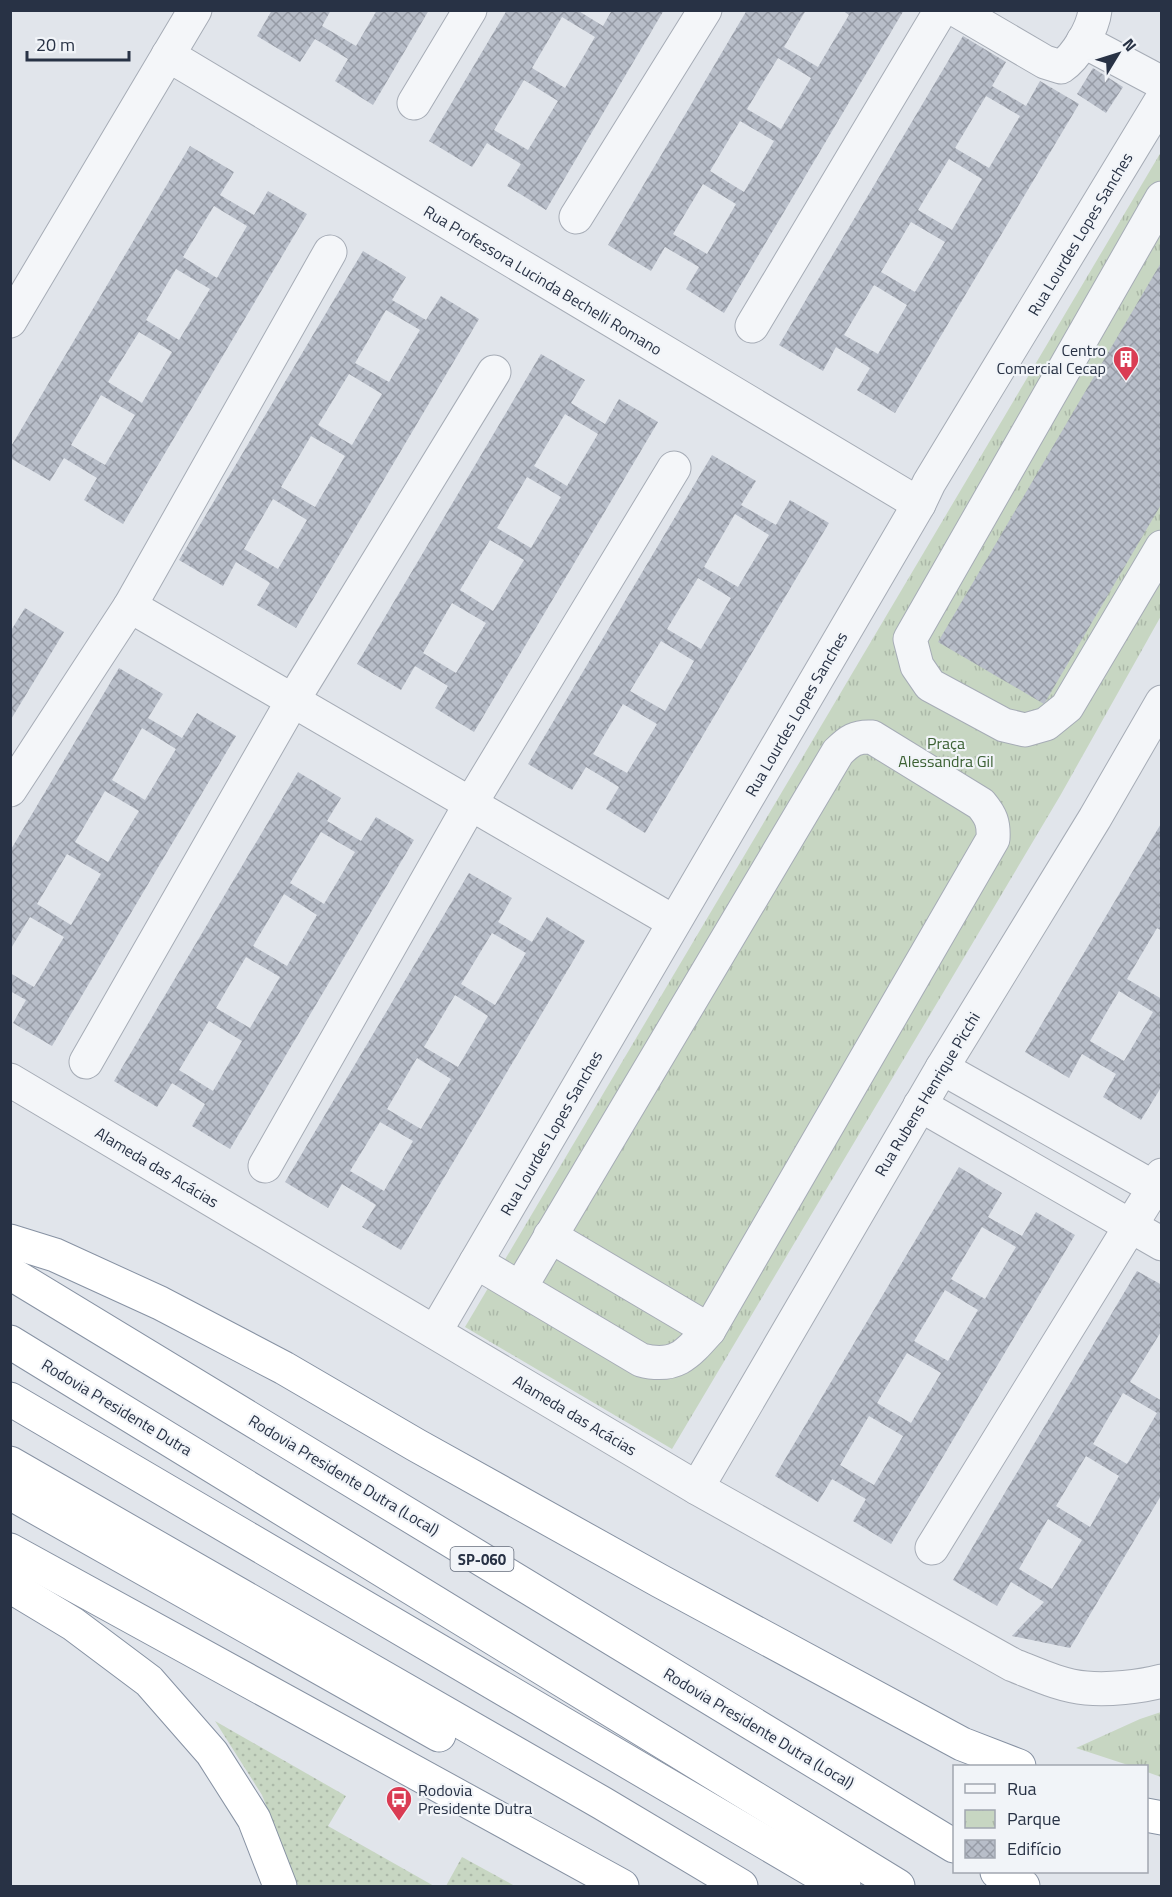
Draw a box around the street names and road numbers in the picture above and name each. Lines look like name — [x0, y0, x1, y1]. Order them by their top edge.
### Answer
street label: Rua Lourdes Lopes Sanches — [1022, 148, 1138, 320]
street label: Rua Professora Lucinda Bechelli Romano — [419, 199, 667, 361]
street label: Rua Lourdes Lopes Sanches — [739, 627, 853, 801]
street label: Rua Rubens Henrique Picchi — [868, 1007, 986, 1181]
street label: Rua Lourdes Lopes Sanches — [494, 1046, 608, 1220]
street label: Alameda das Acácias — [91, 1121, 223, 1213]
street label: Rodovia Presidente Dutra — [37, 1352, 197, 1462]
street label: Alameda das Acácias — [509, 1369, 641, 1461]
street label: Rodovia Presidente Dutra (Local) — [244, 1408, 444, 1542]
road number: SP-060 — [450, 1547, 514, 1571]
street label: Rodovia Presidente Dutra (Local) — [659, 1661, 859, 1795]

